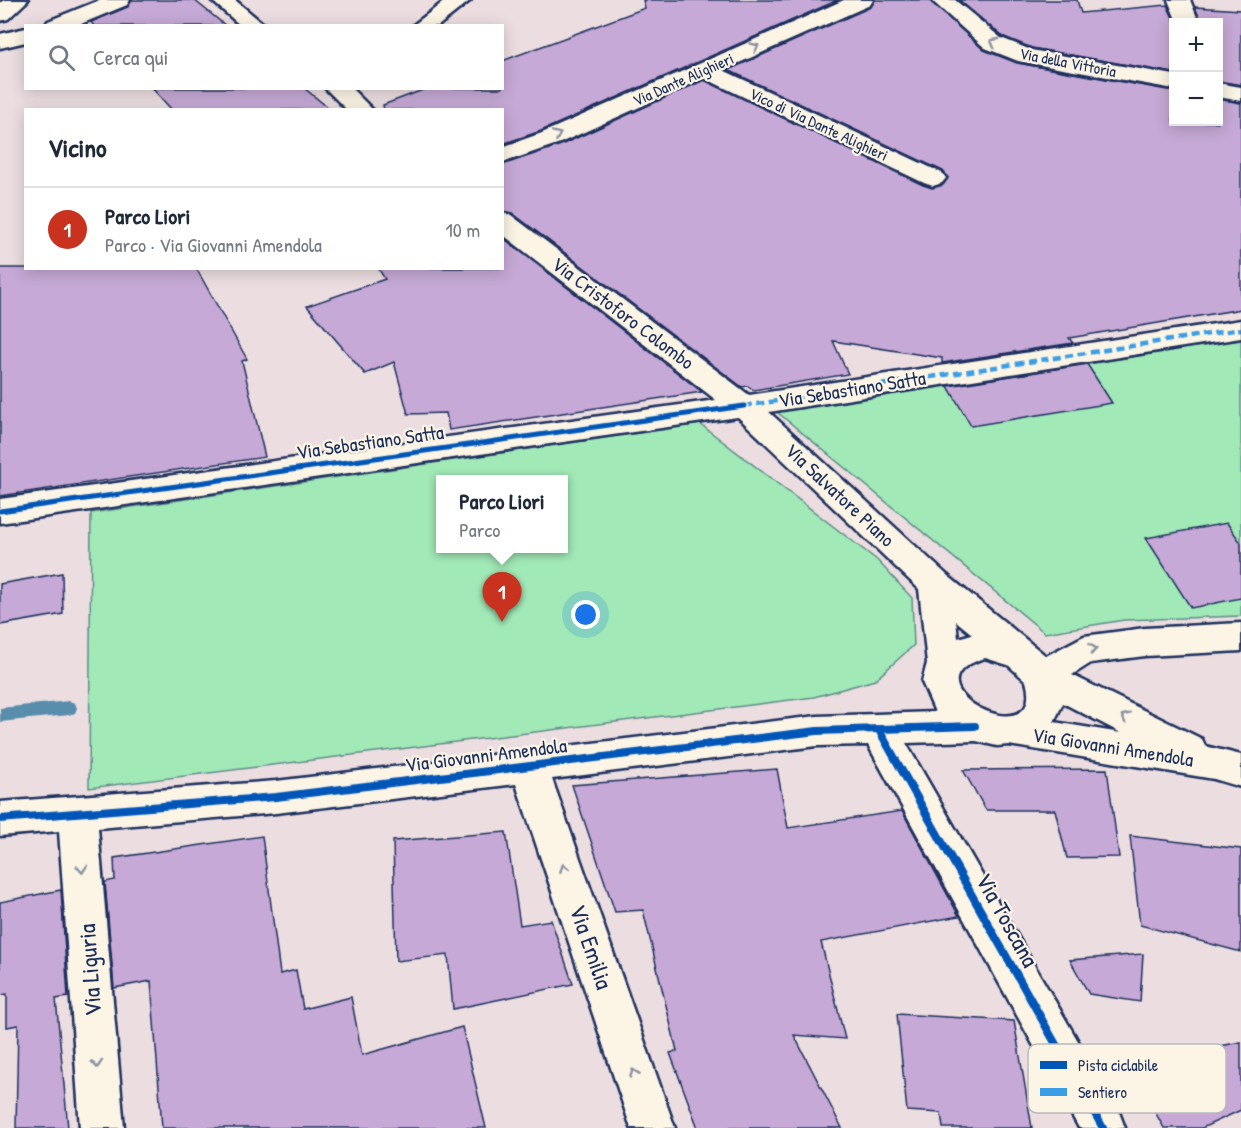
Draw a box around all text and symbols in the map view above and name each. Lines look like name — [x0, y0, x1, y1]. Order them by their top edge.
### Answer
map controls — [1169, 18, 1223, 126]
button: + — [1169, 18, 1223, 72]
search box — [24, 24, 504, 90]
one-way arrow — [990, 38, 1000, 49]
icon: search — [45, 41, 78, 74]
text: Cerca qui — [93, 42, 168, 72]
street label: Via della Vittoria — [1018, 42, 1118, 82]
one-way arrow — [748, 43, 759, 55]
street label: Via Dante Alighieri — [629, 47, 737, 111]
button: − — [1169, 72, 1223, 126]
street label: Vico di Via Dante Alighieri — [746, 82, 892, 166]
text: Vicino — [48, 130, 107, 165]
one-way arrow — [551, 130, 562, 142]
text: Parco Liori — [105, 201, 191, 231]
text: 1 — [64, 216, 71, 243]
text: 10 m — [446, 216, 480, 243]
text: Parco · Via Giovanni Amendola — [105, 231, 322, 258]
street label: Via Cristoforo Colombo — [547, 250, 700, 375]
street label: Via Sebastiano Satta — [776, 364, 928, 413]
street label: Via Sebastiano Satta — [294, 418, 446, 465]
street label: Via Salvatore Piano — [780, 437, 901, 552]
popup — [436, 475, 568, 553]
text: Parco Liori — [459, 486, 545, 516]
text: Parco — [459, 516, 500, 543]
pin: 1 — [482, 572, 522, 622]
your location — [571, 600, 600, 629]
one-way arrow — [1088, 643, 1098, 655]
one-way arrow — [1120, 713, 1131, 724]
street label: Via Giovanni Amendola — [1031, 720, 1196, 773]
street label: Via Giovanni Amendola — [404, 731, 568, 778]
one-way arrow — [559, 863, 572, 874]
one-way arrow — [75, 865, 88, 874]
street label: Via Toscana — [969, 867, 1047, 972]
street label: Via Emilia — [563, 900, 621, 993]
street label: Via Liguria — [70, 923, 108, 1017]
legend — [1028, 1044, 1226, 1113]
text: Pista ciclabile — [1078, 1054, 1159, 1076]
one-way arrow — [90, 1059, 103, 1068]
one-way arrow — [629, 1068, 641, 1079]
text: Sentiero — [1078, 1081, 1128, 1103]

